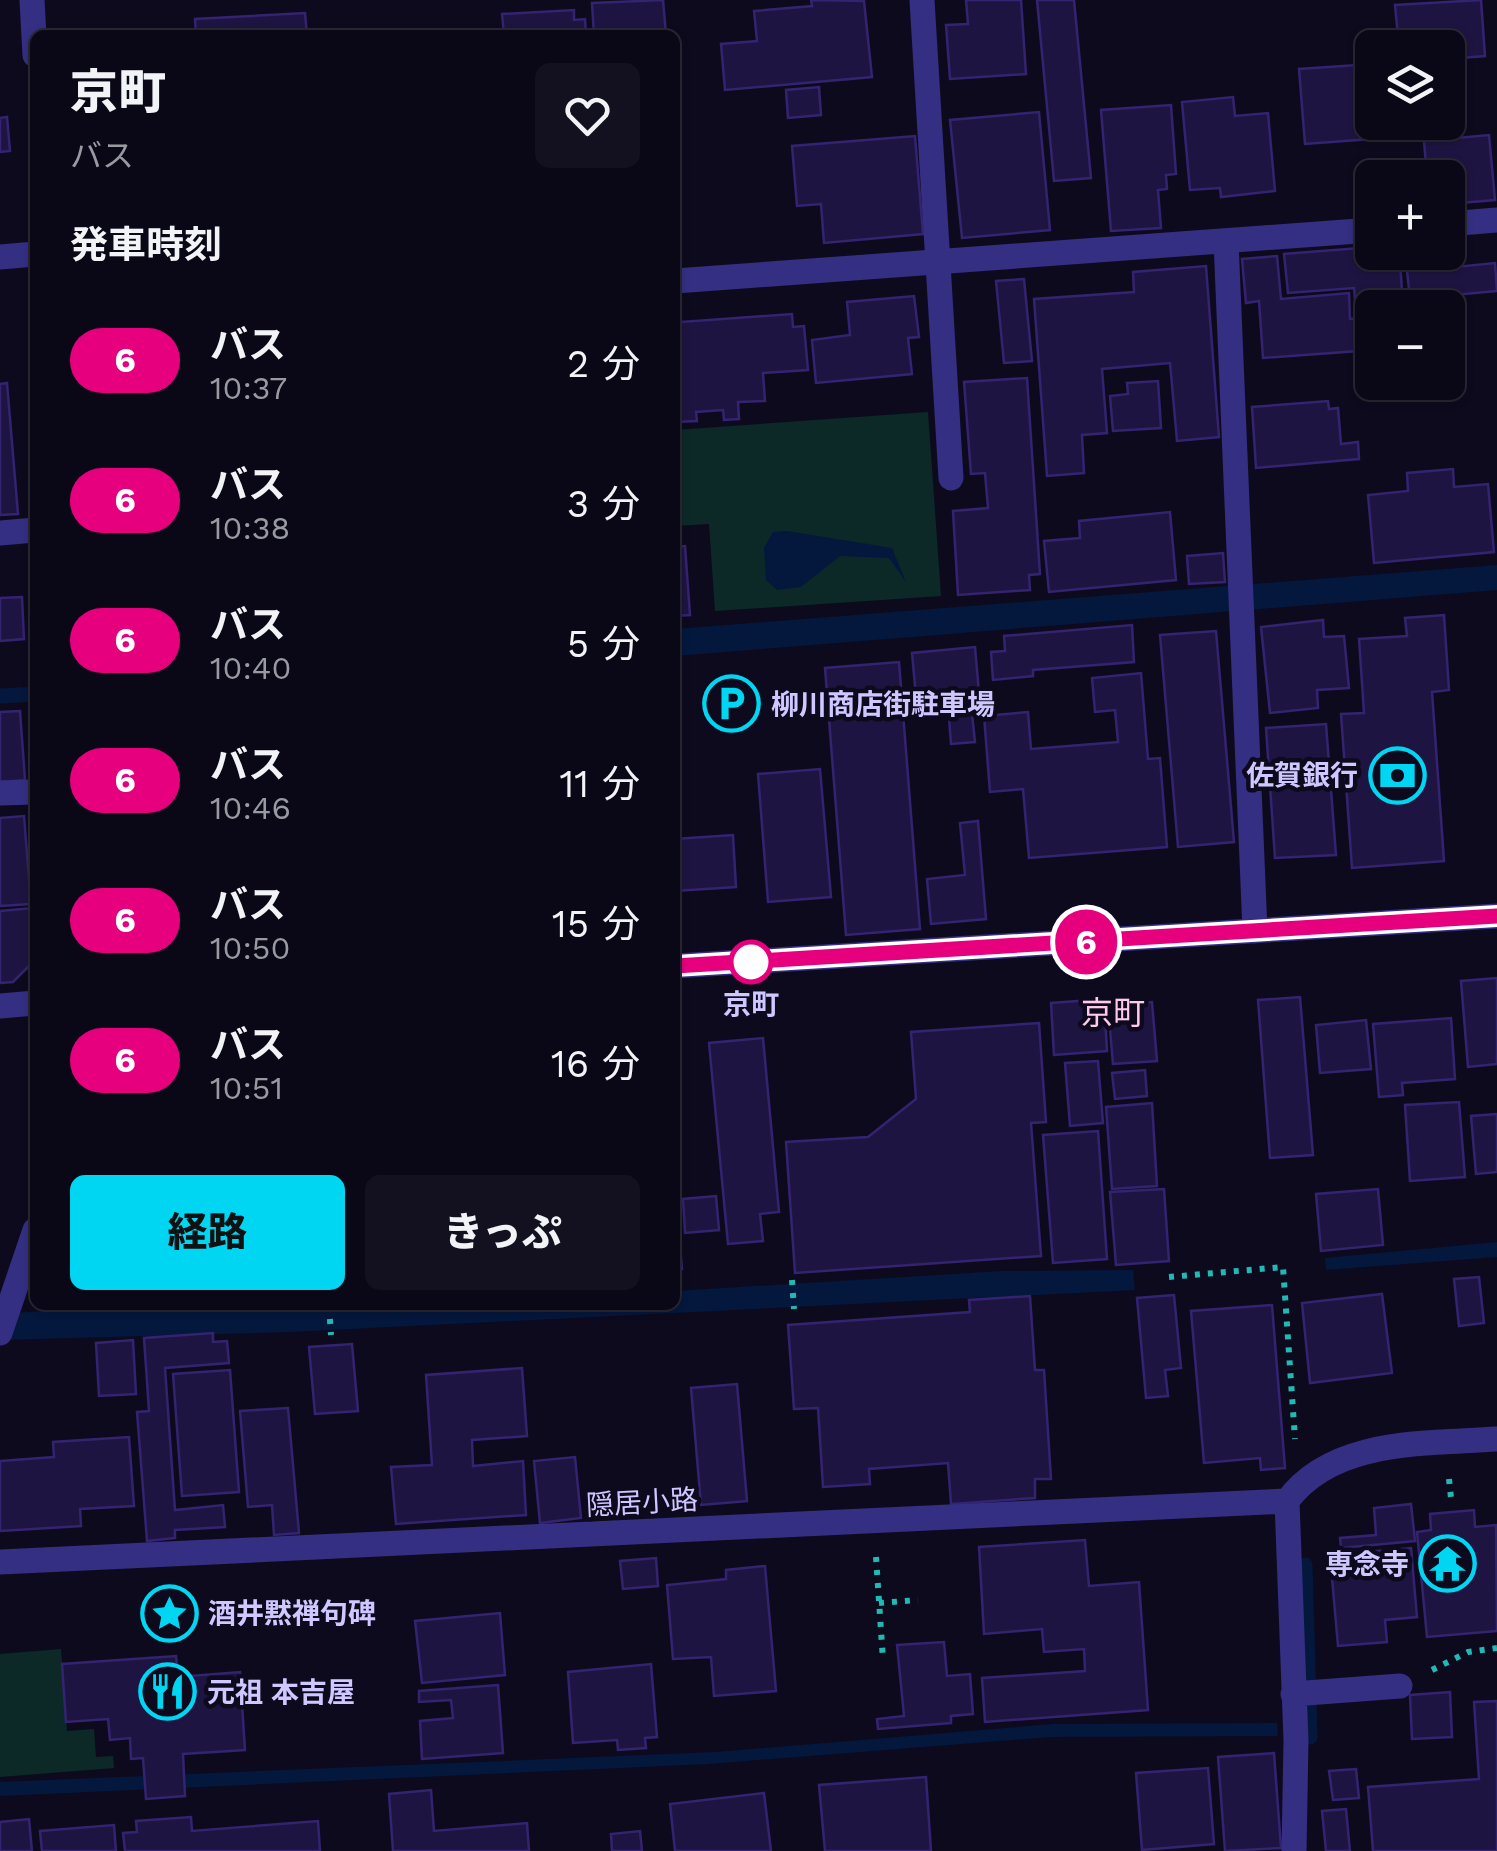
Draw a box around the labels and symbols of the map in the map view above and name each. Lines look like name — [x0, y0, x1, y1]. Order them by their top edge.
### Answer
parking icon: 柳川商店街駐車場 — [702, 674, 762, 734]
place label: 柳川商店街駐車場 — [771, 688, 995, 721]
bank icon: 佐賀銀行 — [1367, 745, 1427, 805]
place label: 佐賀銀行 — [1246, 759, 1358, 792]
line badge: 6 — [1054, 910, 1118, 974]
marker: 京町 — [730, 941, 772, 983]
place label: 京町 — [723, 988, 779, 1021]
district label: 京町 — [1081, 994, 1145, 1032]
street label: 隠居小路 — [585, 1483, 699, 1522]
temple icon: 専念寺 — [1418, 1534, 1478, 1594]
place label: 専念寺 — [1325, 1548, 1409, 1581]
place icon: 酒井黙禅句碑 — [139, 1583, 199, 1643]
place label: 酒井黙禅句碑 — [208, 1597, 376, 1630]
restaurant icon: 元祖 本吉屋 — [138, 1662, 198, 1722]
place label: 元祖 本吉屋 — [207, 1676, 355, 1709]

